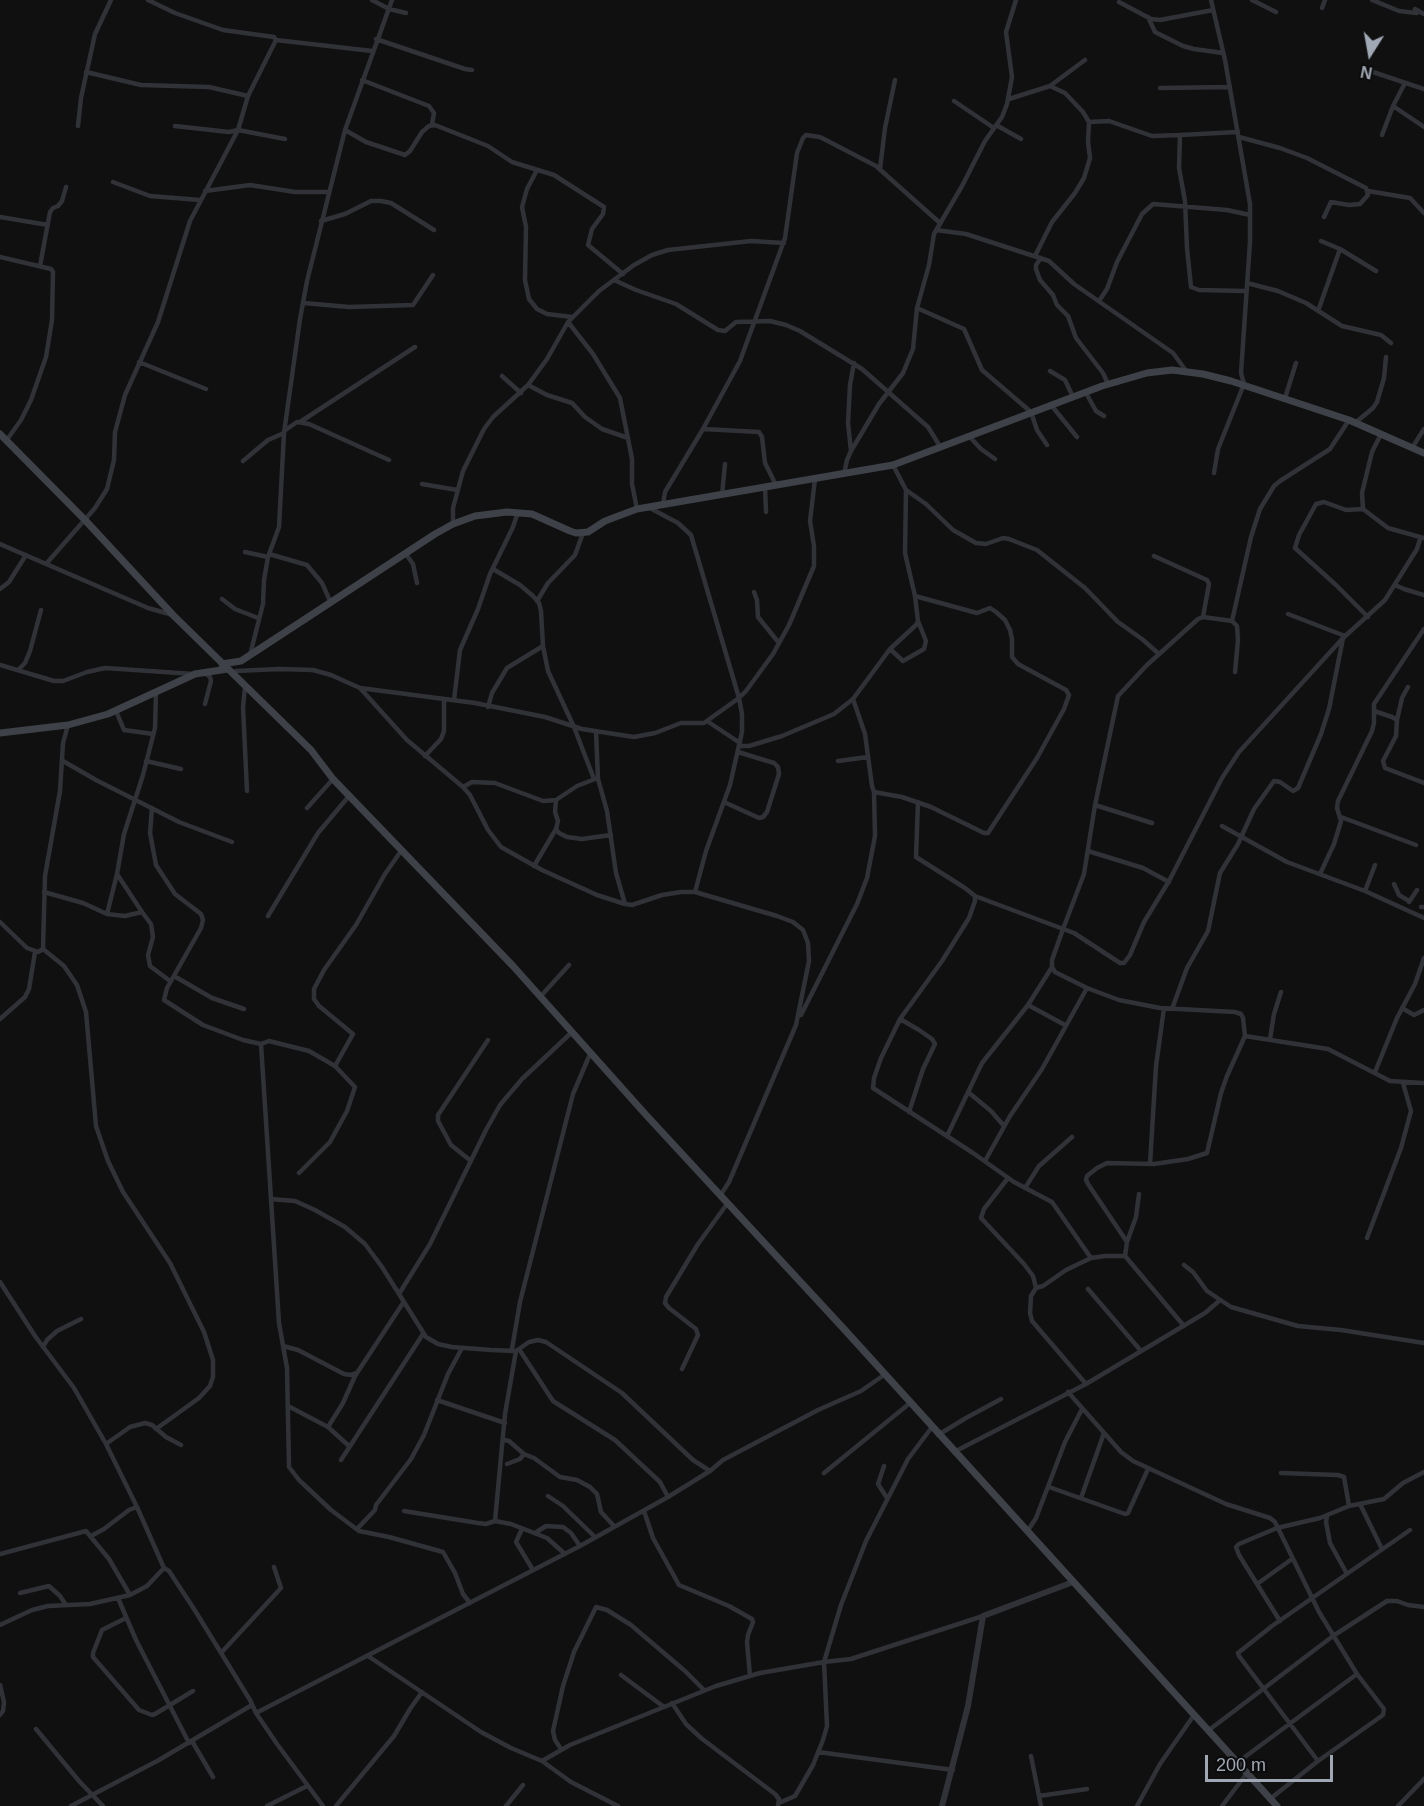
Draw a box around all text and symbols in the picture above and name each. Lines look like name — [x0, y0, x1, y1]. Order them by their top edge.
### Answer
north arrow — [1340, 24, 1400, 84]
text: N — [1359, 63, 1374, 82]
scale bar — [1208, 1743, 1336, 1781]
text: 200 m — [1216, 1755, 1266, 1775]

